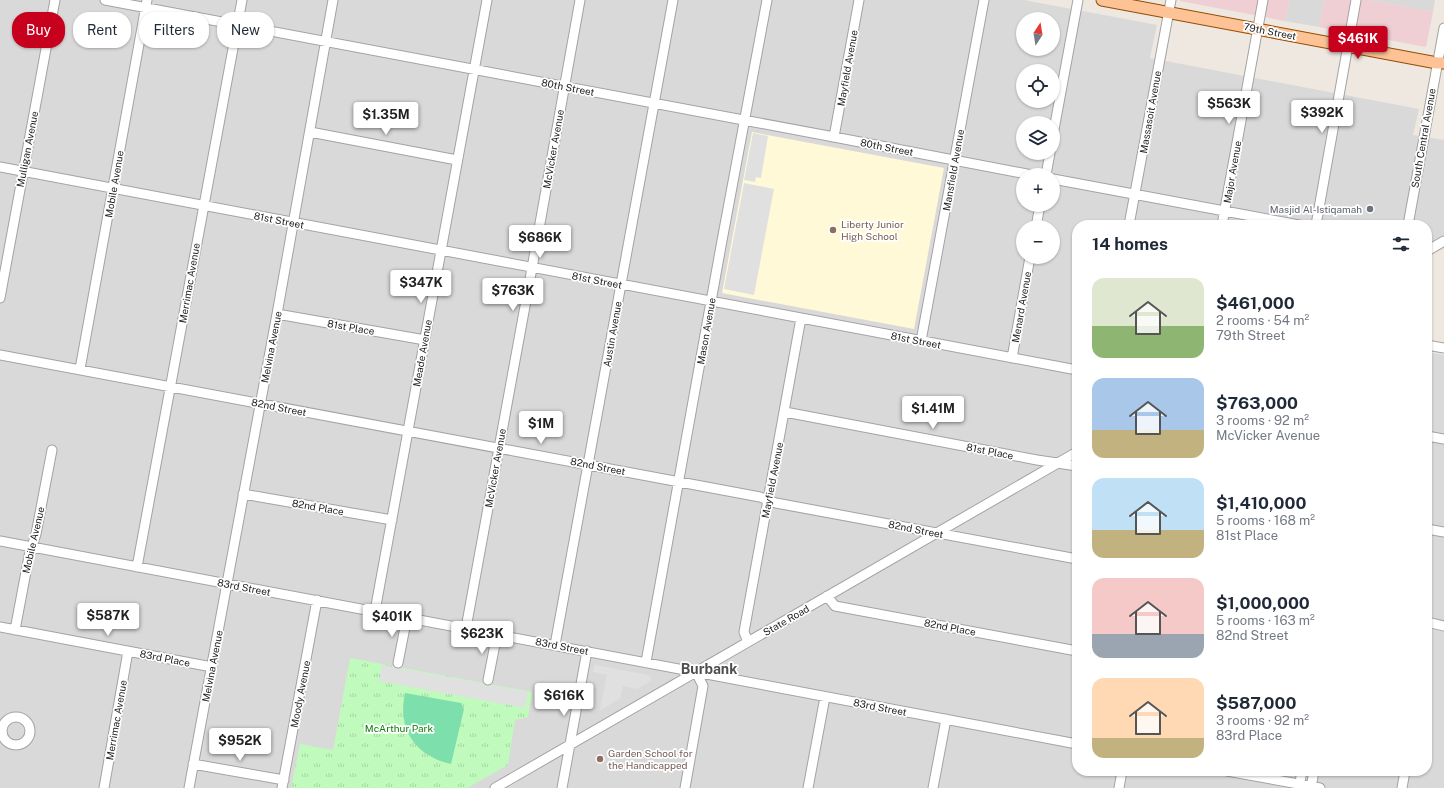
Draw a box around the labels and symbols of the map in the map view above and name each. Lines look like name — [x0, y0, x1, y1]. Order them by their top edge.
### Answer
north arrow — [1016, 12, 1060, 56]
street label: 79th Street — [1243, 20, 1297, 42]
pin: $461K — [1330, 26, 1386, 60]
street label: Mayfield Avenue — [834, 29, 860, 107]
street label: Massasoit Avenue — [1137, 69, 1163, 154]
street label: 80th Street — [540, 76, 596, 98]
street label: South Central Avenue — [1408, 87, 1438, 189]
pin: $563K — [1201, 91, 1257, 125]
pin: $392K — [1294, 100, 1350, 134]
pin: $1.35M — [353, 102, 419, 136]
street label: McVicker Avenue — [540, 108, 566, 189]
street label: Mulligan Avenue — [14, 110, 40, 188]
street label: Mansfield Avenue — [940, 128, 966, 212]
street label: 80th Street — [859, 136, 915, 158]
street label: Major Avenue — [1221, 139, 1243, 204]
street label: Mobile Avenue — [102, 149, 126, 219]
place label: Masjid Al-Istiqamah — [1270, 203, 1362, 215]
marker: Masjid Al-Istiqamah — [1365, 204, 1375, 214]
street label: 81st Street — [253, 209, 305, 231]
place label: Liberty Junior High School — [841, 218, 904, 242]
pin: $686K — [512, 225, 568, 259]
marker: Liberty Junior High School — [828, 225, 838, 235]
street label: Merrimac Avenue — [176, 242, 202, 324]
street label: 81st Street — [571, 269, 623, 291]
pin: $347K — [393, 270, 449, 304]
street label: Menard Avenue — [1009, 270, 1033, 344]
pin: $763K — [485, 278, 541, 312]
street label: Mason Avenue — [694, 296, 718, 365]
street label: Austin Avenue — [600, 300, 624, 368]
street label: Melvina Avenue — [258, 310, 284, 384]
street label: 81st Place — [326, 317, 376, 337]
street label: Meade Avenue — [410, 318, 434, 388]
street label: 81st Street — [890, 329, 942, 351]
street label: 82nd Street — [250, 396, 308, 418]
pin: $1.41M — [900, 396, 966, 430]
pin: $1M — [522, 411, 560, 445]
street label: McVicker Avenue — [482, 427, 508, 508]
street label: Mayfield Avenue — [759, 441, 785, 519]
street label: 81st Place — [965, 441, 1015, 462]
street label: 82nd Street — [569, 455, 627, 477]
street label: 82nd Place — [291, 497, 345, 518]
street label: Mobile Avenue — [19, 505, 47, 575]
street label: 82nd Street — [887, 518, 945, 540]
street label: 83rd Street — [216, 576, 272, 598]
street label: State Road — [761, 602, 811, 638]
pin: $587K — [80, 603, 136, 637]
pin: $401K — [364, 604, 420, 638]
street label: 82nd Place — [923, 616, 977, 638]
pin: $623K — [454, 621, 510, 655]
street label: Melvina Avenue — [199, 629, 225, 703]
street label: 83rd Street — [534, 635, 590, 657]
street label: 83rd Place — [139, 647, 191, 669]
street label: Moody Avenue — [288, 659, 312, 729]
district label: Burbank — [681, 661, 737, 677]
street label: Merrimac Avenue — [103, 679, 129, 761]
pin: $616K — [536, 683, 592, 717]
street label: 83rd Street — [852, 696, 908, 718]
park label: McArthur Park — [365, 722, 434, 734]
pin: $952K — [212, 728, 268, 762]
place label: Garden School for the Handicapped — [608, 747, 693, 771]
marker: Garden School for the Handicapped — [595, 754, 605, 764]

